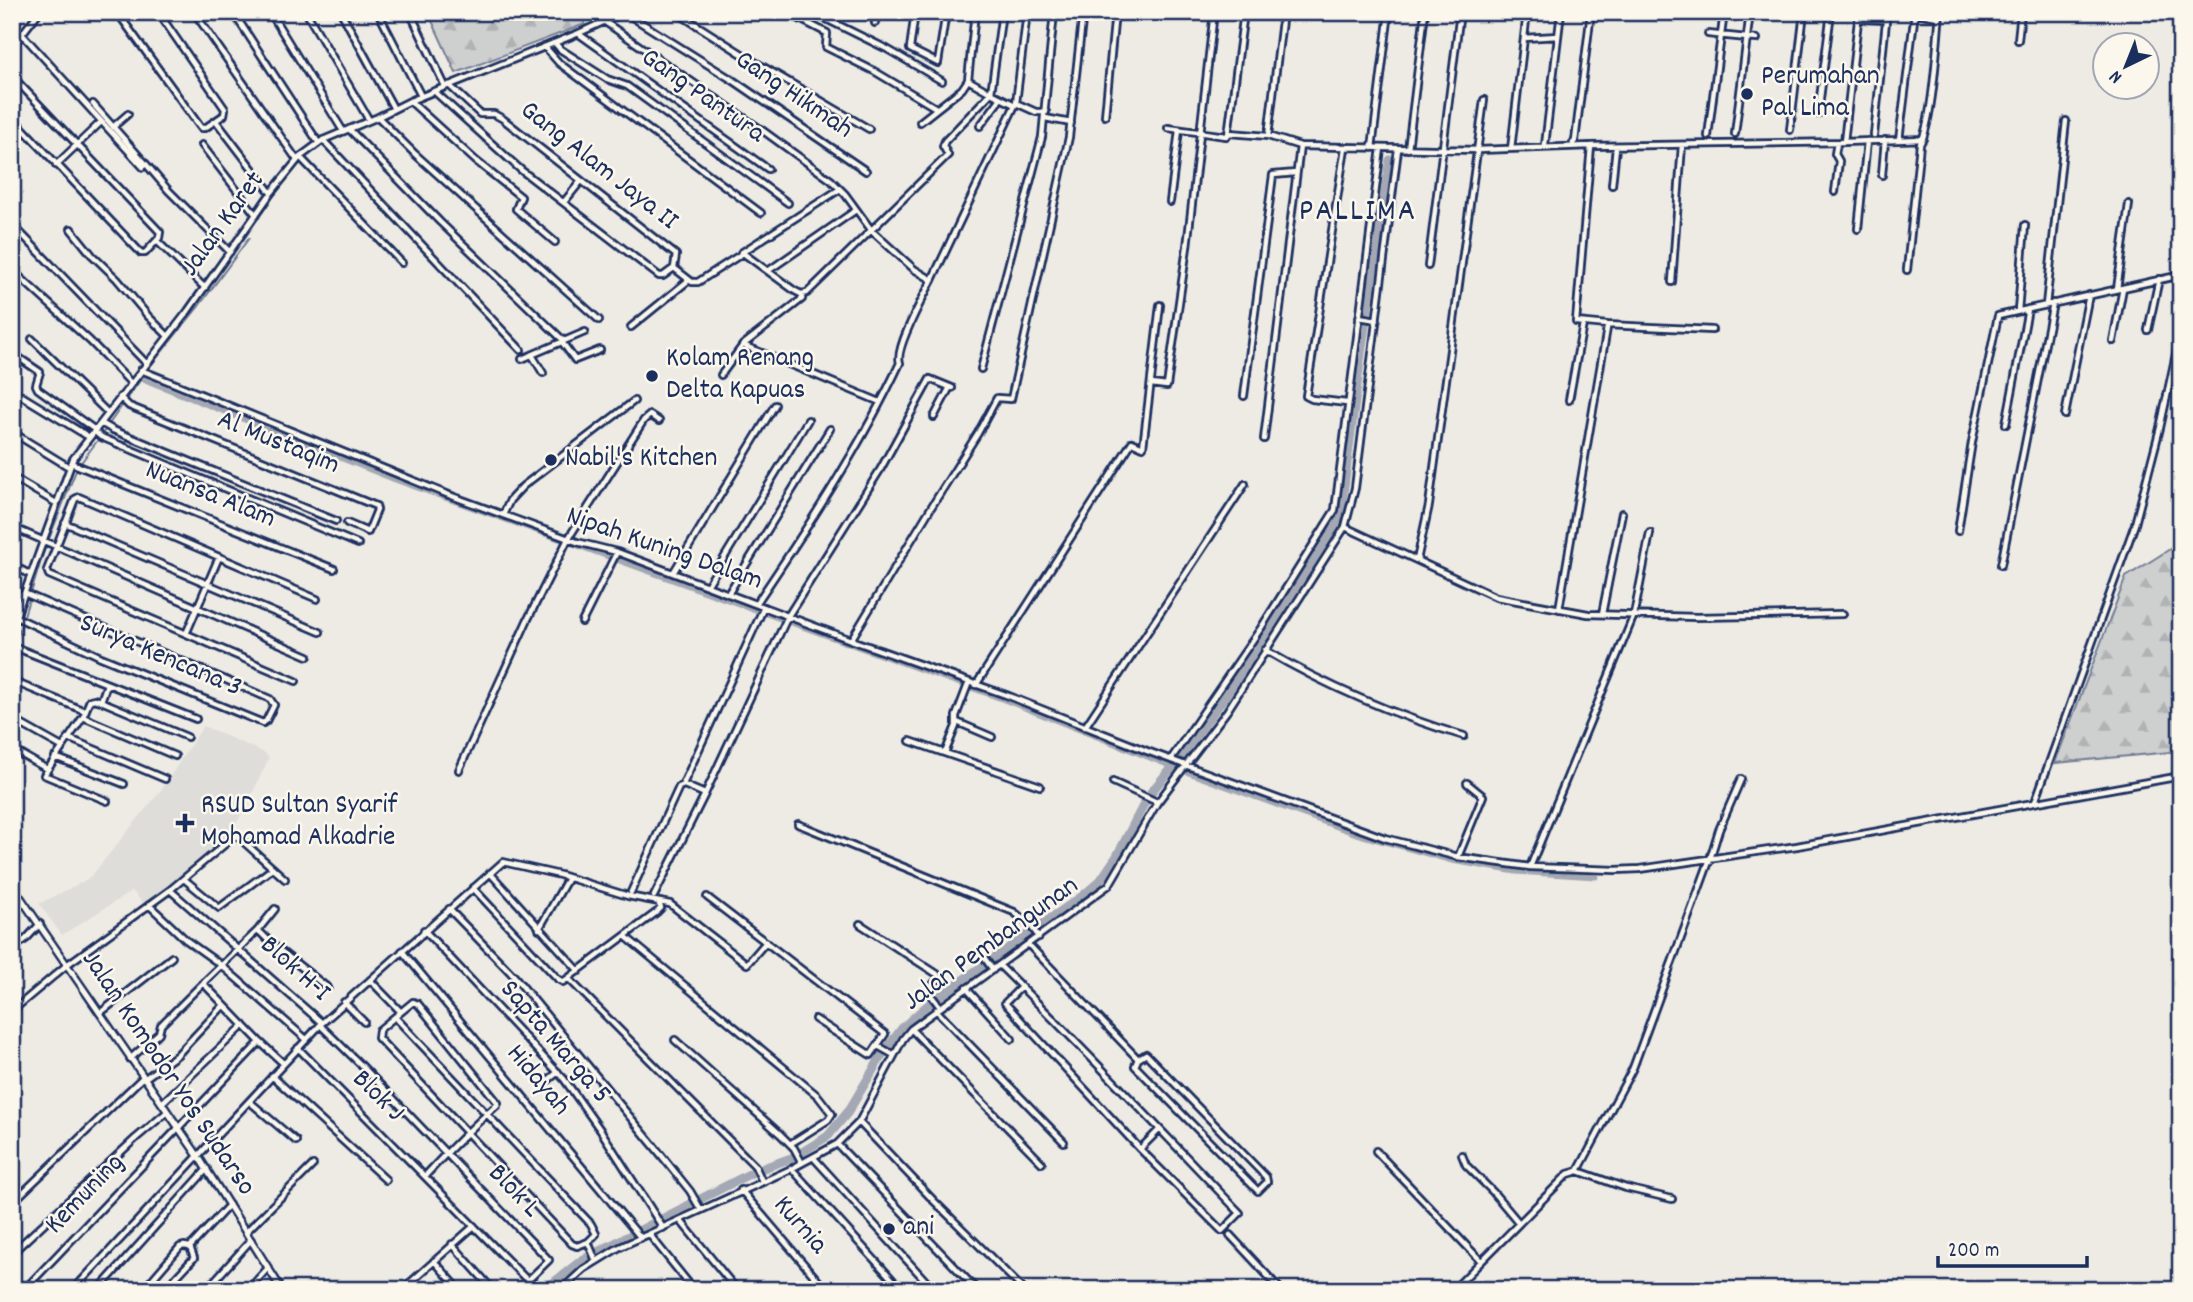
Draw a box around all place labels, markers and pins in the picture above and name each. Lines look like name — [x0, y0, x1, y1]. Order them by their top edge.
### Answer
place label: Perumahan Pal Lima — [1761, 58, 1880, 130]
marker: Perumahan Pal Lima — [1739, 86, 1755, 102]
place label: Kolam Renang Delta Kapuas — [666, 340, 814, 412]
marker: Kolam Renang Delta Kapuas — [644, 368, 660, 384]
place label: Nabil's Kitchen — [565, 440, 717, 480]
marker: Nabil's Kitchen — [543, 452, 559, 468]
place label: RSUD Sultan Syarif Mohamad Alkadrie — [201, 787, 399, 859]
marker: RSUD Sultan Syarif Mohamad Alkadrie — [175, 813, 195, 833]
place label: ani — [903, 1209, 934, 1249]
marker: ani — [881, 1221, 897, 1237]

